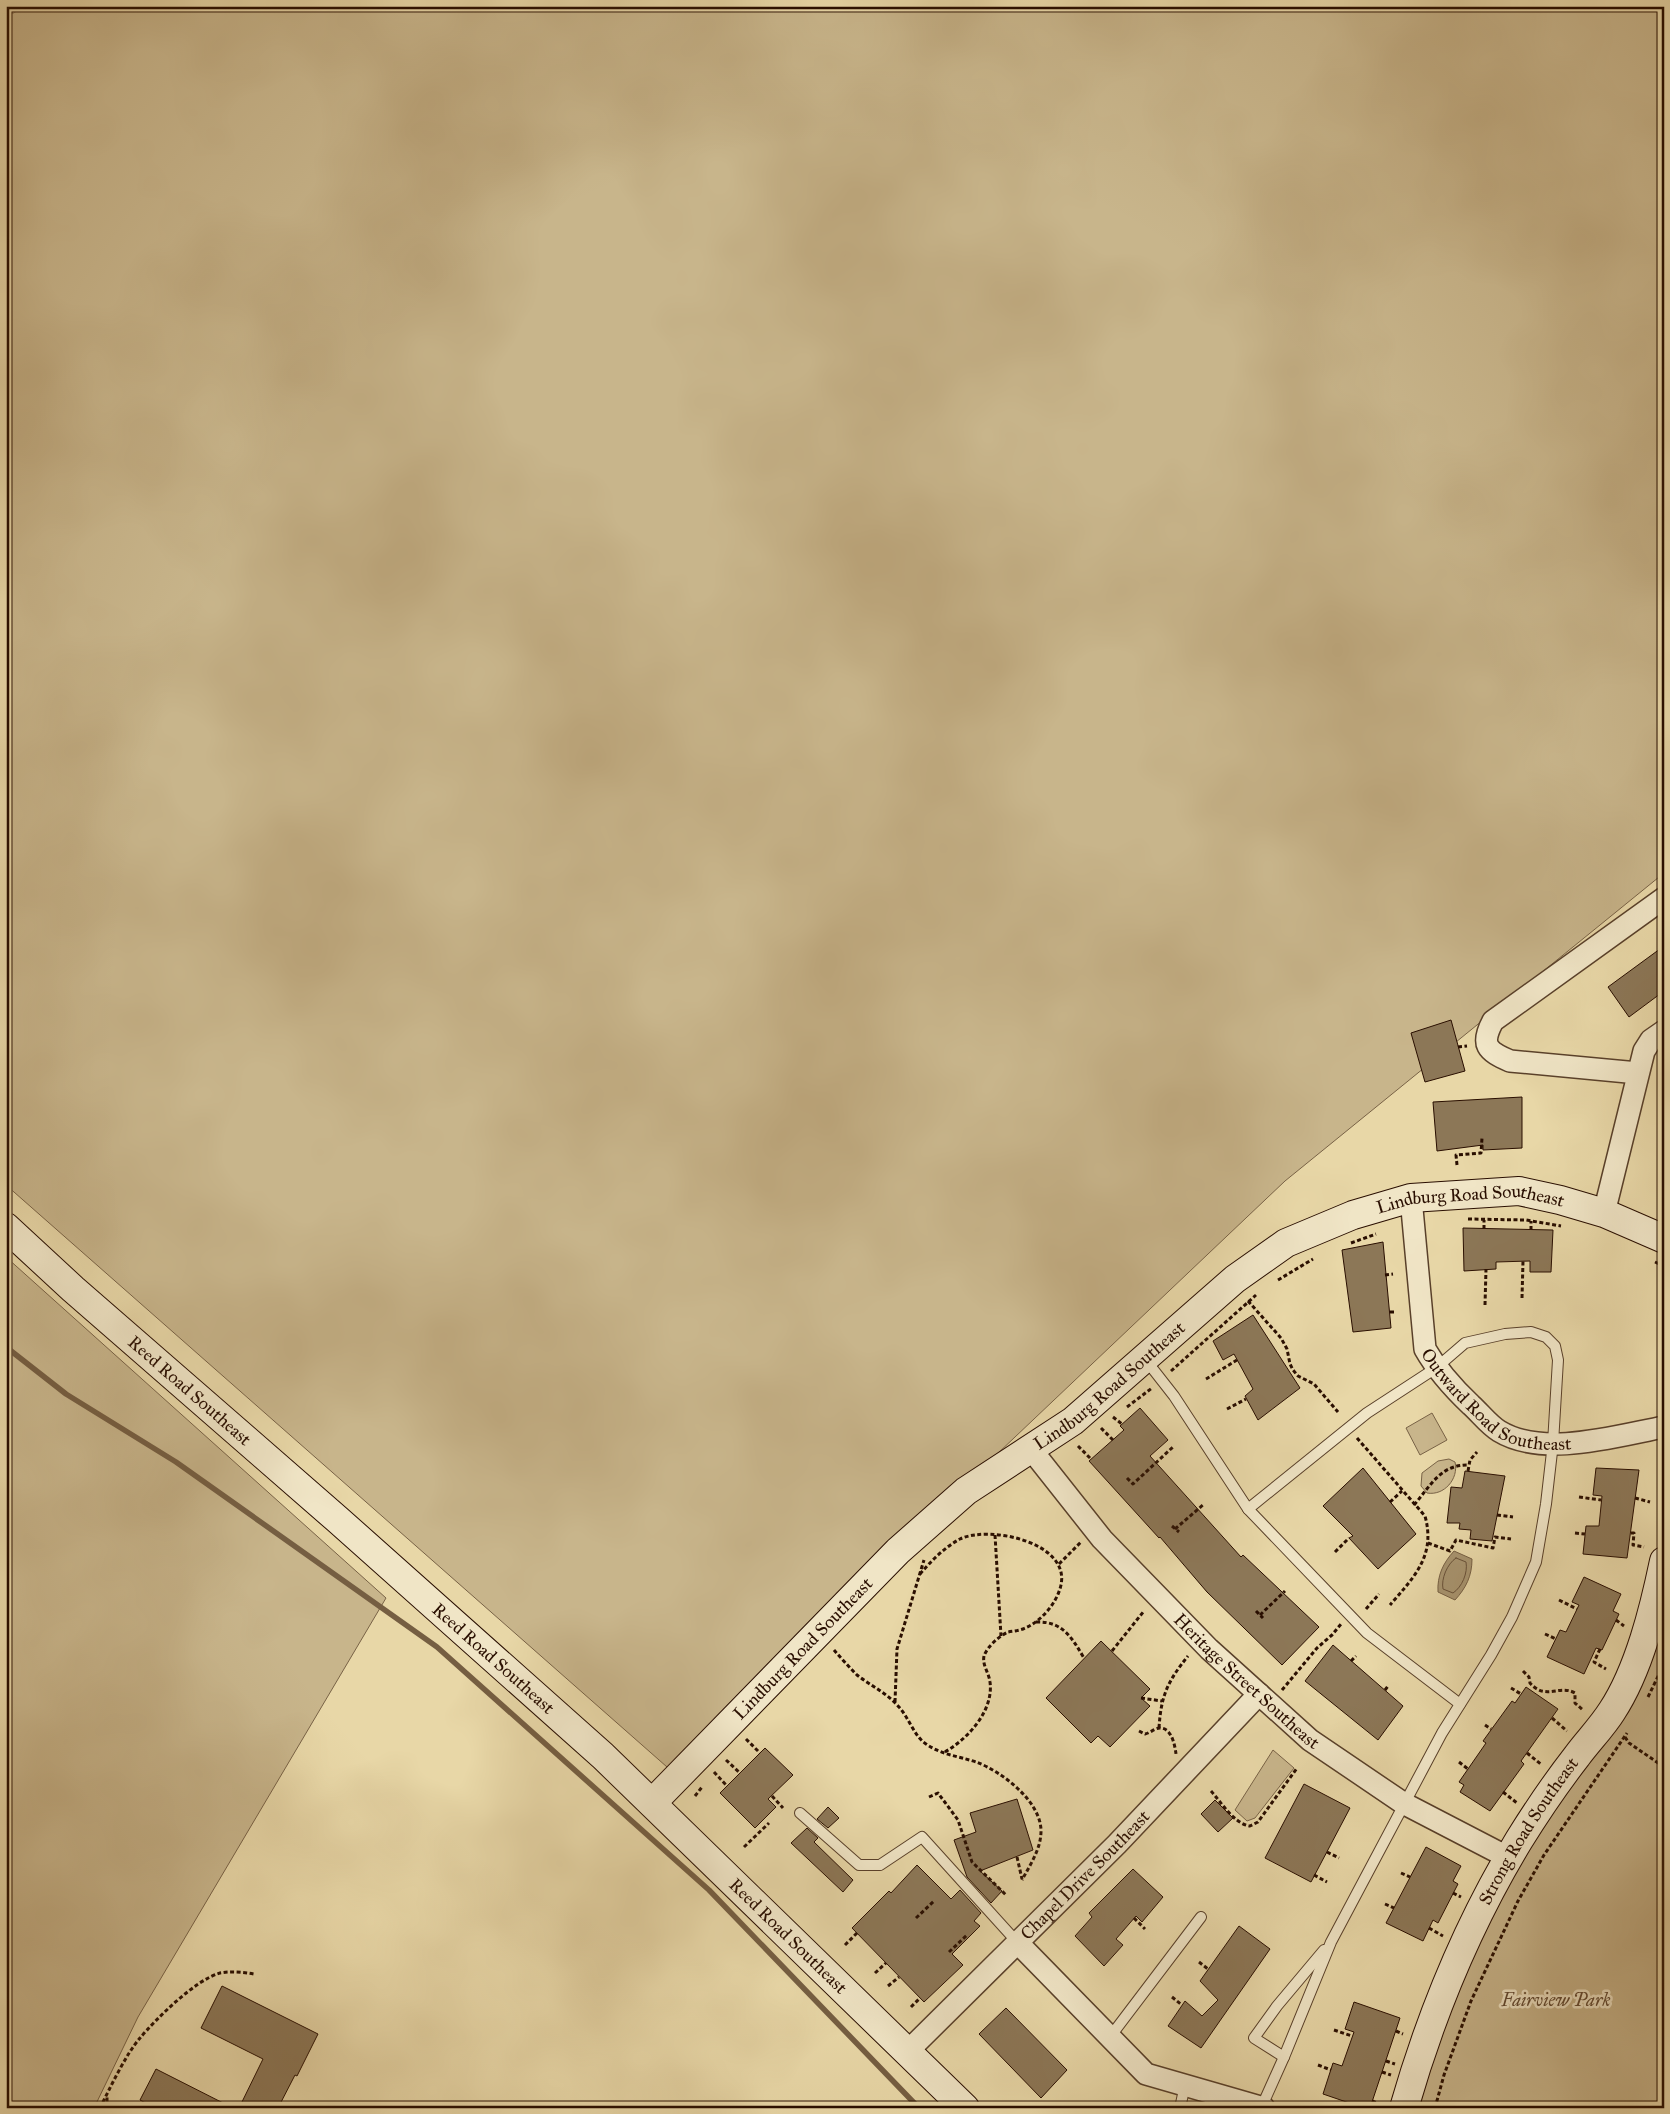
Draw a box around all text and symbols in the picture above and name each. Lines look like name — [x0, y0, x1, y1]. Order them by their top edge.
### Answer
street label: Lindburg Road Southeast — [1374, 1180, 1568, 1219]
street label: Lindburg Road Southeast — [1029, 1316, 1190, 1455]
street label: Reed Road Southeast — [123, 1331, 256, 1451]
street label: Outward Road Southeast — [1416, 1344, 1573, 1455]
street label: Lindburg Road Southeast — [729, 1572, 878, 1724]
street label: Reed Road Southeast — [428, 1598, 560, 1719]
street label: Heritage Street Southeast — [1169, 1609, 1324, 1754]
street label: Strong Road Southeast — [1474, 1752, 1583, 1909]
street label: Chapel Drive Southeast — [1016, 1805, 1155, 1945]
street label: Reed Road Southeast — [724, 1874, 852, 1999]
park label: Fairview Park — [1501, 1989, 1610, 2011]

